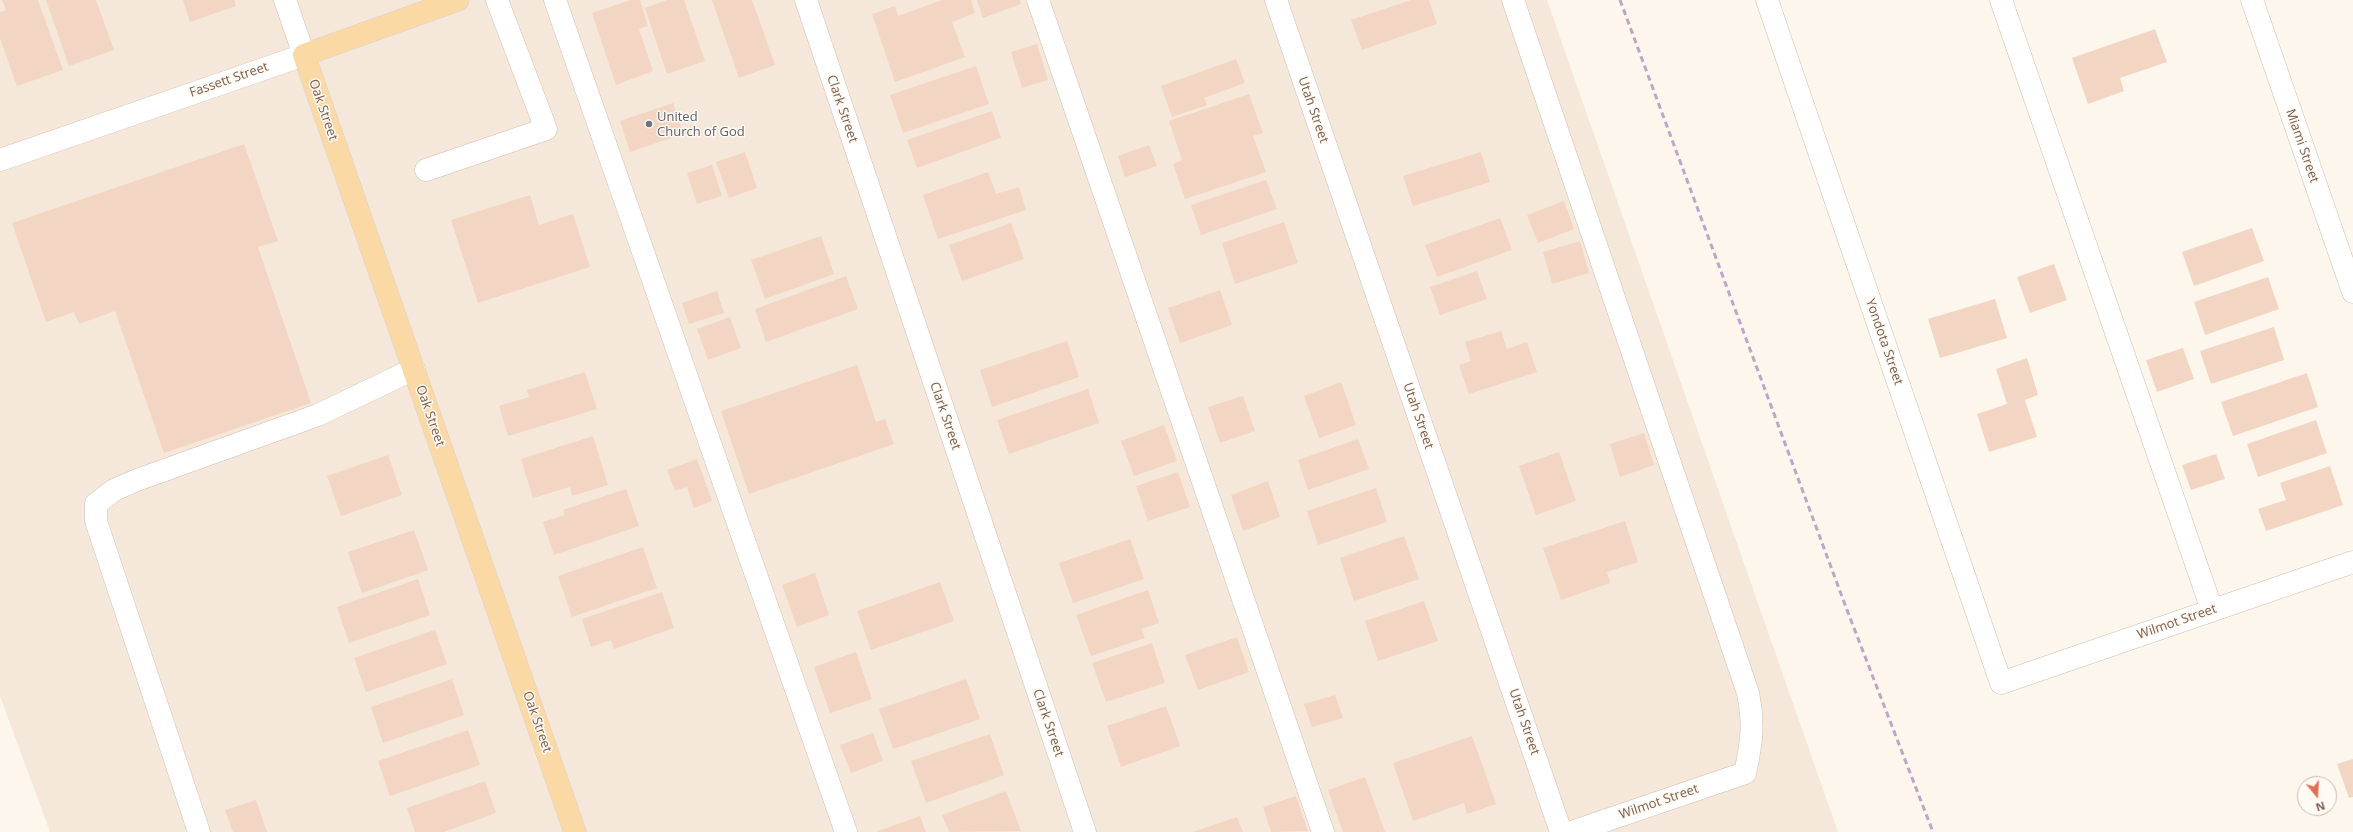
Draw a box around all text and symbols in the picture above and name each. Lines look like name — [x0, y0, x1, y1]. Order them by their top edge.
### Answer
street label: Fassett Street — [187, 59, 271, 101]
street label: Clark Street — [823, 73, 861, 145]
street label: Utah Street — [1294, 75, 1332, 145]
street label: Oak Street — [305, 77, 341, 143]
street label: Miami Street — [2282, 107, 2322, 185]
place label: United Church of God — [657, 109, 745, 140]
marker: United Church of God — [644, 119, 654, 129]
street label: Yondota Street — [1862, 297, 1906, 387]
street label: Clark Street — [926, 380, 964, 452]
street label: Utah Street — [1399, 381, 1437, 451]
street label: Oak Street — [412, 383, 448, 449]
street label: Wilmot Street — [2135, 601, 2219, 643]
street label: Clark Street — [1029, 687, 1067, 759]
street label: Utah Street — [1505, 687, 1543, 757]
street label: Oak Street — [519, 689, 555, 755]
north arrow — [2297, 776, 2337, 816]
street label: Wilmot Street — [1617, 781, 1701, 823]
text: N — [2314, 798, 2327, 815]

